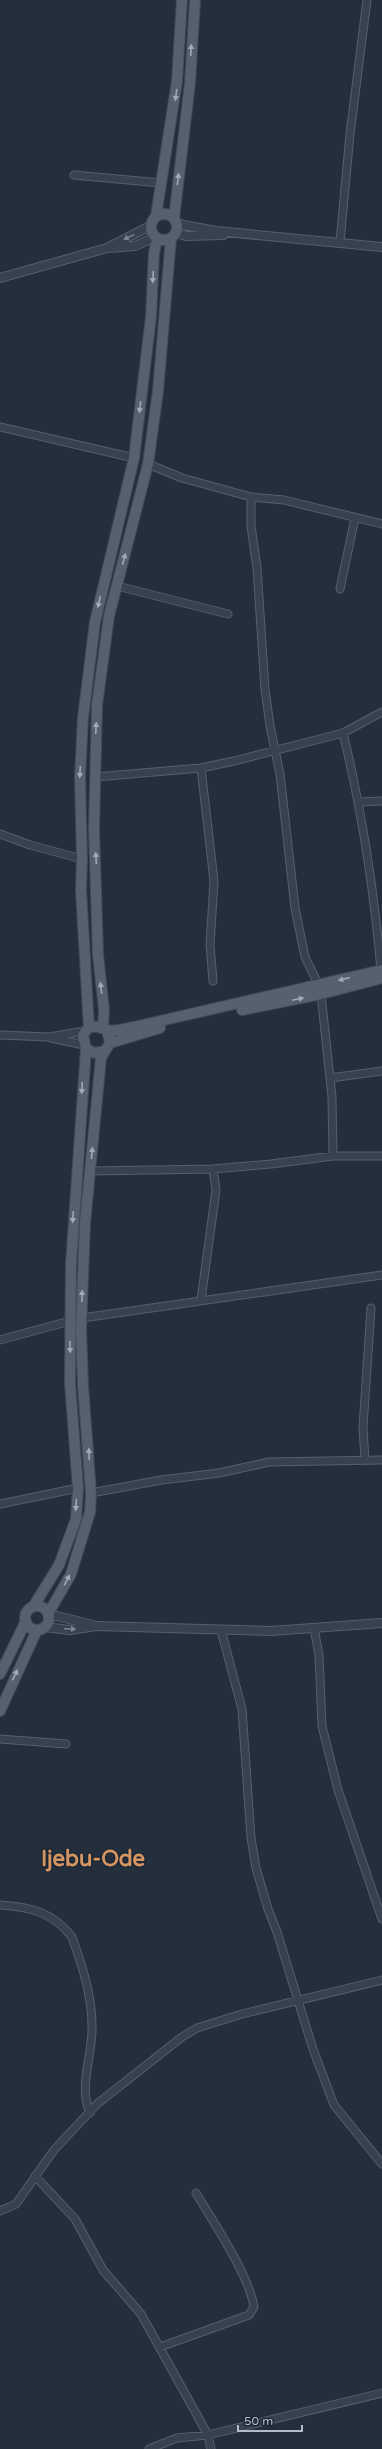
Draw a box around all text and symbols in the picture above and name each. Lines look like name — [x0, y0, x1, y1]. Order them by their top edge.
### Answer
one-way arrow — [188, 44, 195, 56]
one-way arrow — [172, 89, 179, 101]
one-way arrow — [175, 173, 181, 185]
one-way arrow — [123, 234, 134, 240]
one-way arrow — [150, 271, 157, 283]
one-way arrow — [137, 400, 144, 413]
one-way arrow — [121, 553, 127, 565]
one-way arrow — [95, 596, 101, 608]
one-way arrow — [93, 721, 99, 734]
one-way arrow — [77, 766, 83, 779]
one-way arrow — [93, 851, 99, 864]
one-way arrow — [338, 977, 350, 983]
one-way arrow — [98, 982, 104, 994]
one-way arrow — [292, 996, 304, 1002]
one-way arrow — [79, 1082, 86, 1094]
one-way arrow — [88, 1147, 95, 1159]
one-way arrow — [69, 1211, 76, 1223]
one-way arrow — [79, 1290, 86, 1302]
one-way arrow — [67, 1341, 73, 1354]
one-way arrow — [85, 1448, 92, 1460]
one-way arrow — [73, 1499, 80, 1511]
one-way arrow — [64, 1574, 71, 1586]
one-way arrow — [64, 1626, 77, 1632]
one-way arrow — [12, 1670, 18, 1681]
district label: Ijebu-Ode — [41, 1846, 145, 1872]
scale bar — [238, 2407, 302, 2433]
text: 50 m — [244, 2414, 273, 2428]

